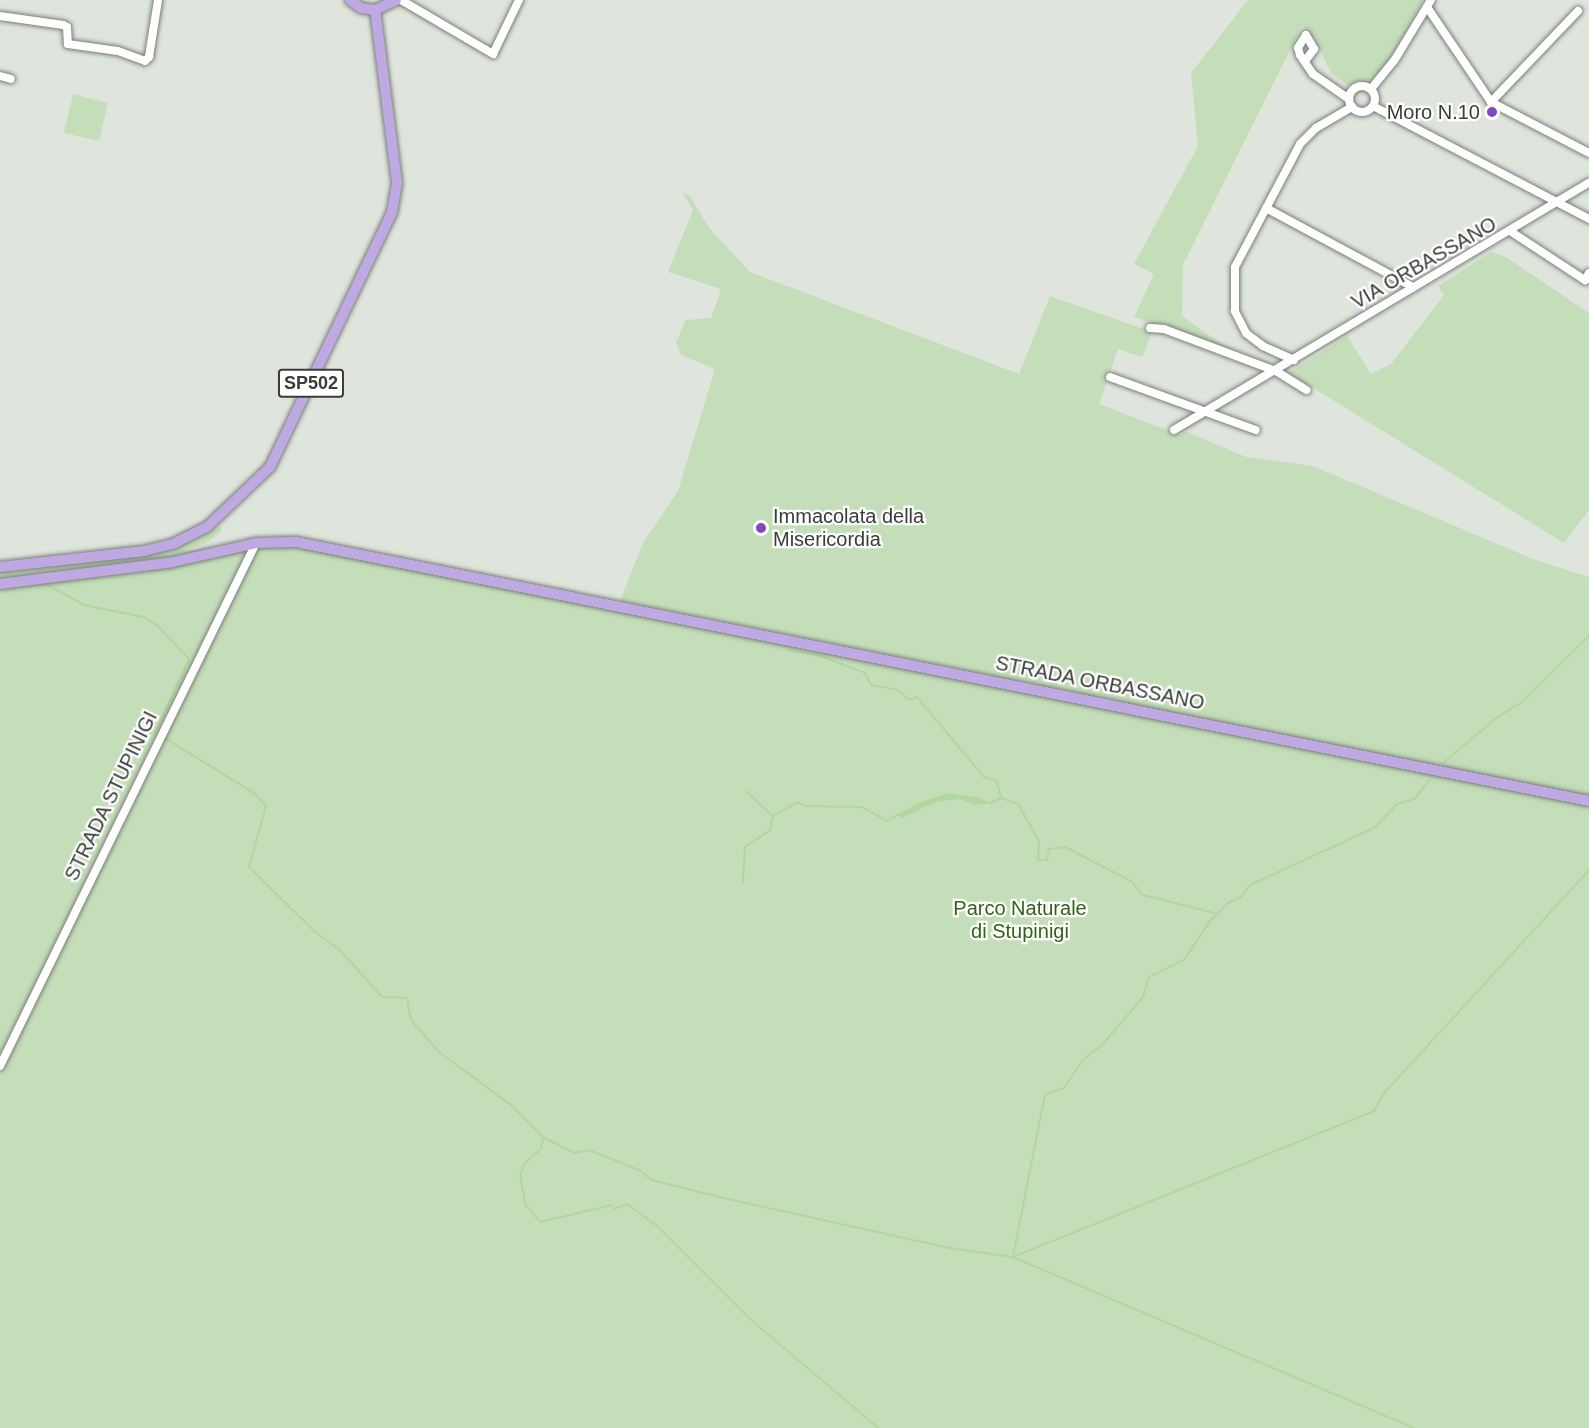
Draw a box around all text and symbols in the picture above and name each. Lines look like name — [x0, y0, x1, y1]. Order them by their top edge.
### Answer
place label: Moro N.10 — [1387, 100, 1480, 124]
marker: Moro N.10 — [1485, 105, 1499, 119]
street label: VIA ORBASSANO — [1347, 211, 1501, 315]
road number: SP502 — [276, 368, 346, 398]
place label: Immacolata della Misericordia — [773, 504, 924, 551]
marker: Immacolata della Misericordia — [754, 521, 768, 535]
street label: STRADA ORBASSANO — [993, 651, 1207, 715]
street label: STRADA STUPINIGI — [59, 707, 163, 885]
park label: Parco Naturale di Stupinigi — [953, 896, 1087, 943]

